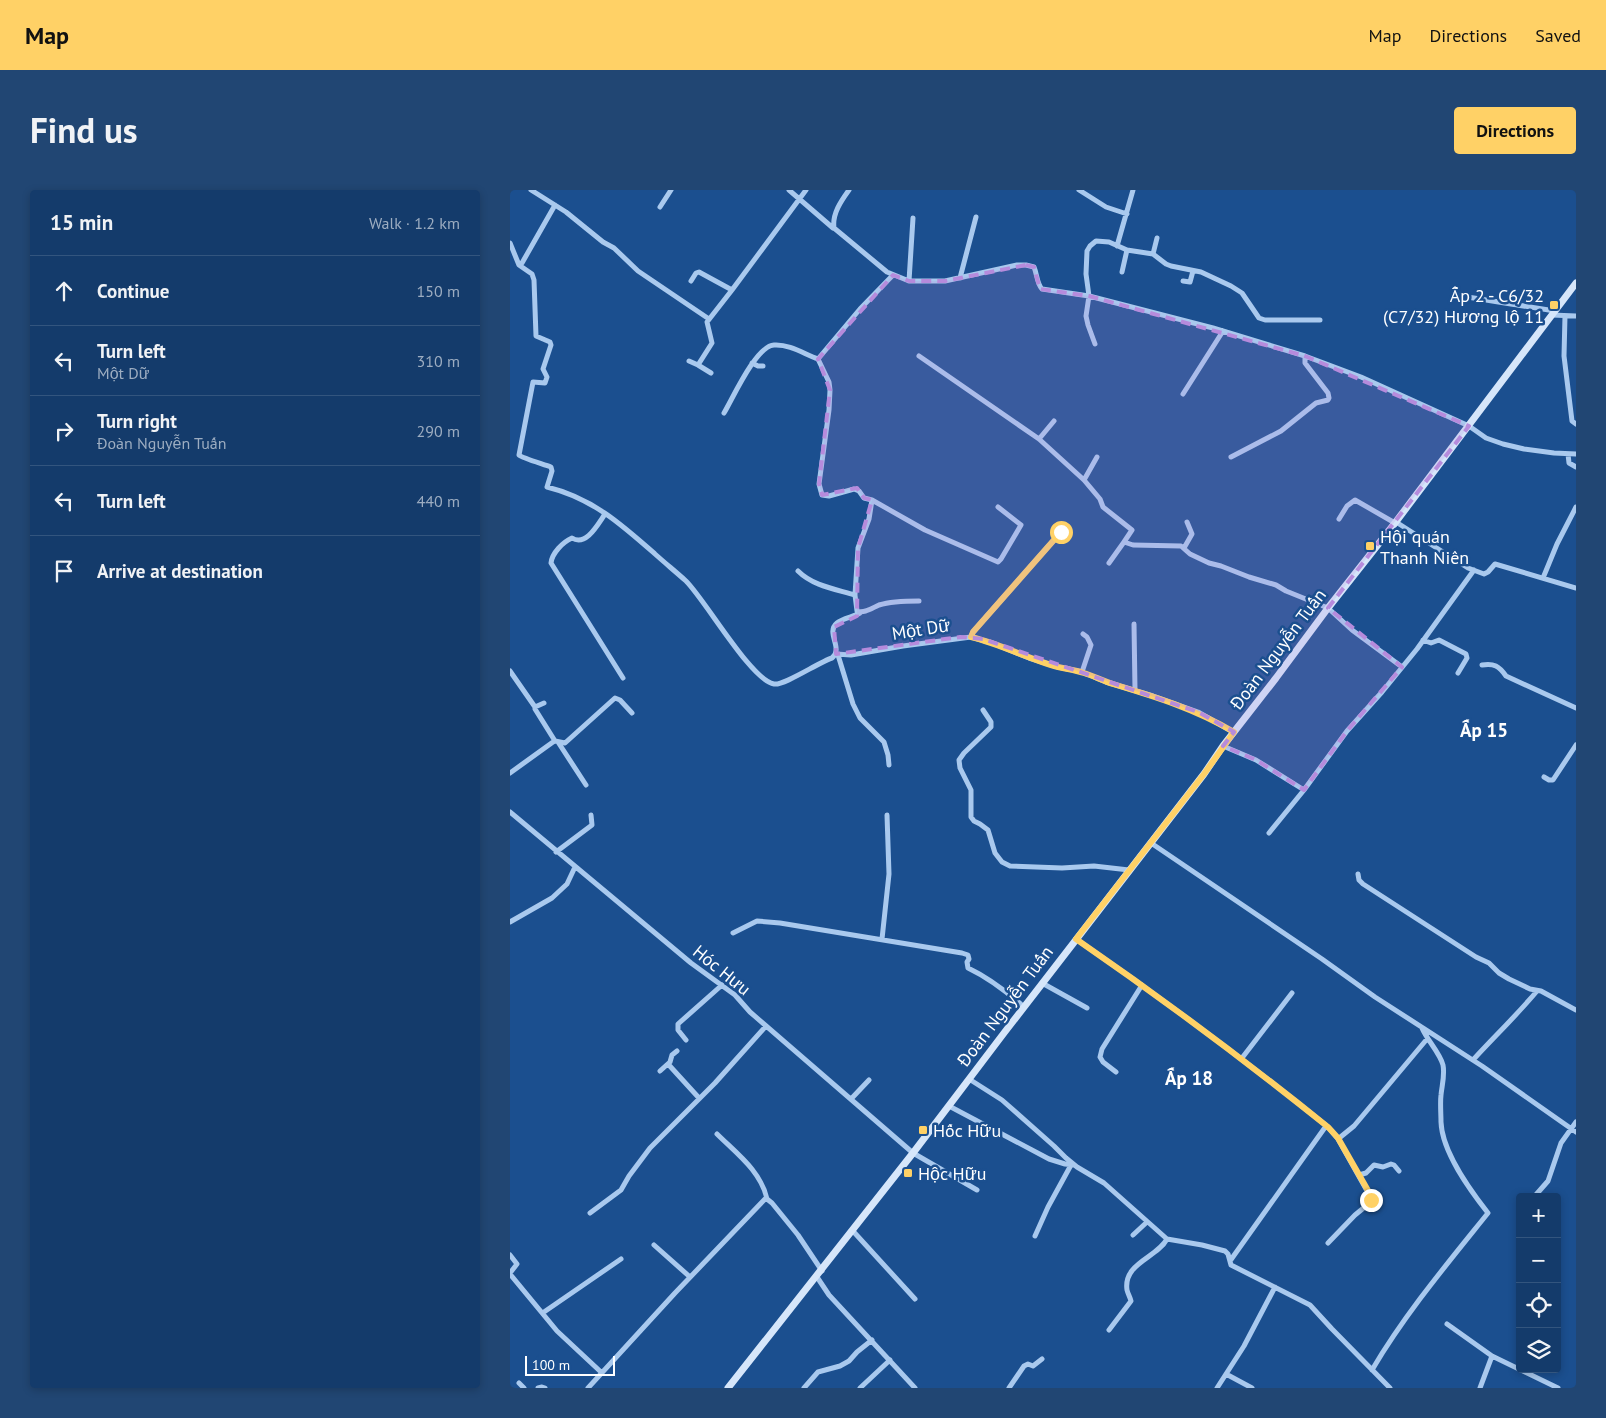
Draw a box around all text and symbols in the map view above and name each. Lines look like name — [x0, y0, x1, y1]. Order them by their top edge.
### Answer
text: Map — [25, 20, 69, 51]
text: Map — [1369, 24, 1401, 47]
text: Directions — [1429, 24, 1507, 47]
text: Saved — [1535, 24, 1581, 47]
text: Find us — [30, 107, 138, 153]
button: Directions — [1454, 107, 1576, 154]
text: 15 min — [50, 209, 113, 236]
text: Walk · 1.2 km — [369, 213, 460, 233]
icon: ahead — [50, 277, 78, 305]
text: Continue — [97, 279, 169, 303]
text: 150 m — [417, 281, 460, 301]
place label: Ấp 2 - C6/32 (C7/32) Hương lộ 11 — [1383, 284, 1544, 328]
marker: Ấp 2 - C6/32 (C7/32) Hương lộ 11 — [1548, 299, 1560, 311]
text: Turn left — [97, 339, 166, 363]
icon: left — [50, 347, 78, 375]
text: 310 m — [417, 351, 460, 371]
text: Một Dữ — [97, 363, 149, 383]
text: Turn right — [97, 409, 177, 433]
icon: right — [50, 417, 78, 445]
text: 290 m — [417, 421, 460, 441]
text: Đoàn Nguyễn Tuấn — [97, 433, 226, 453]
icon: left — [50, 487, 78, 515]
text: Turn left — [97, 489, 166, 513]
text: 440 m — [417, 491, 460, 511]
route start — [1050, 521, 1073, 544]
place label: Hội quán Thanh Niên — [1380, 525, 1469, 569]
marker: Hội quán Thanh Niên — [1364, 540, 1376, 552]
icon: arrive — [50, 557, 78, 585]
text: Arrive at destination — [97, 559, 263, 583]
street label: Đoàn Nguyễn Tuấn — [1224, 584, 1331, 715]
street label: Một Dữ — [890, 613, 952, 645]
district label: Ấp 15 — [1460, 718, 1508, 742]
street label: Hóc Hưu — [688, 940, 756, 1000]
street label: Đoàn Nguyễn Tuấn — [951, 941, 1058, 1072]
district label: Ấp 18 — [1165, 1066, 1213, 1090]
place label: Hốc Hữu — [933, 1119, 1001, 1142]
marker: Hốc Hữu — [917, 1124, 929, 1136]
place label: Hộc Hữu — [918, 1162, 986, 1185]
marker: Hộc Hữu — [902, 1167, 914, 1179]
route end — [1360, 1189, 1383, 1212]
map controls — [1516, 1193, 1561, 1373]
button: + — [1516, 1193, 1561, 1238]
button: − — [1516, 1238, 1561, 1283]
button: locate — [1516, 1283, 1561, 1328]
button: layers — [1516, 1328, 1561, 1373]
scale bar — [525, 1353, 615, 1376]
text: 100 m — [532, 1356, 570, 1374]

